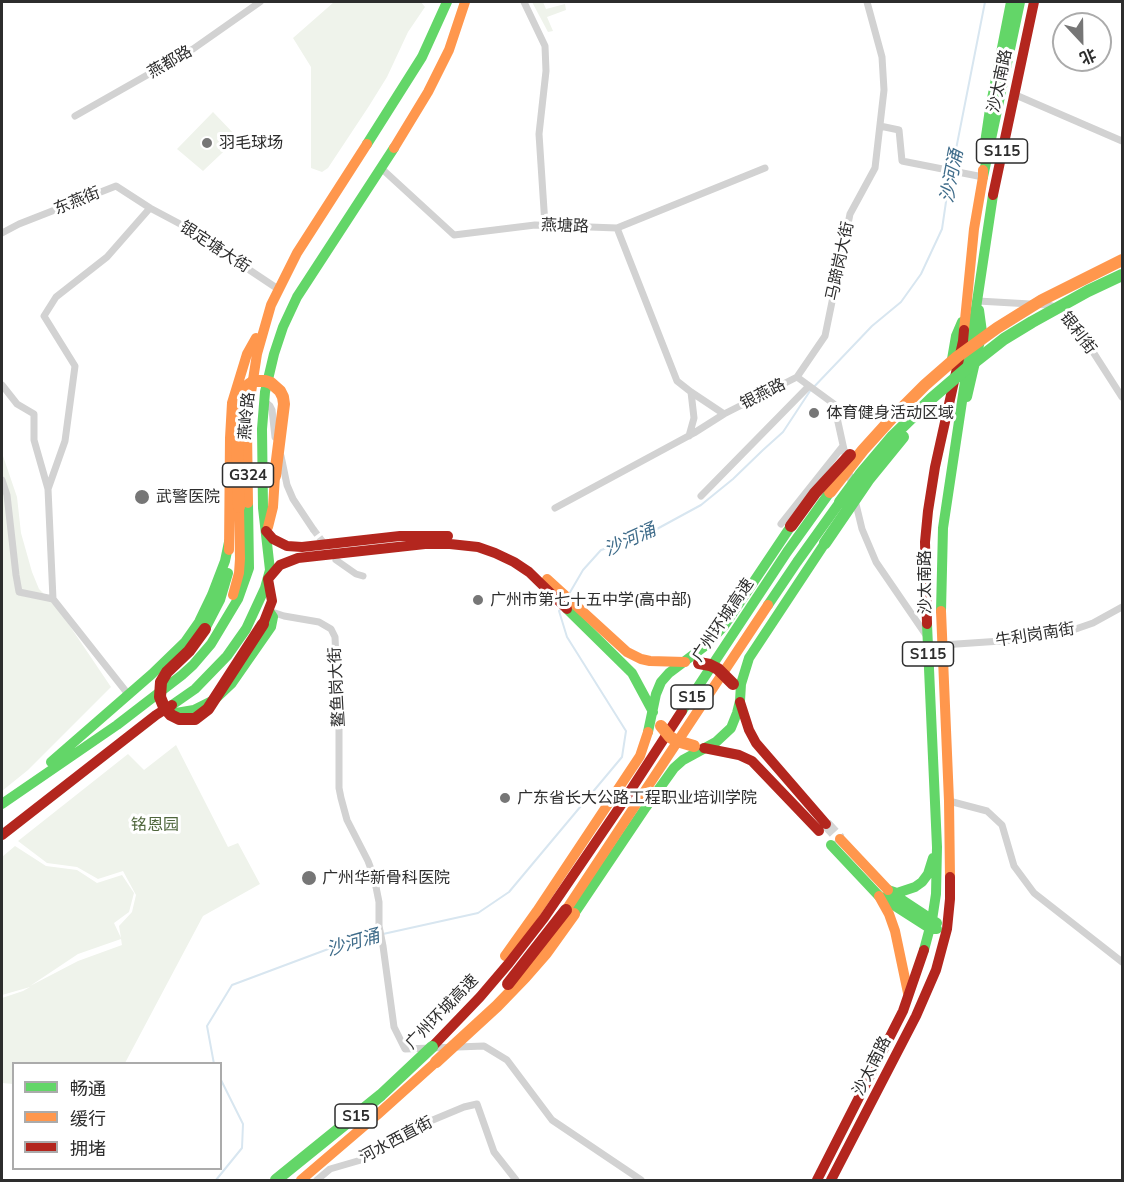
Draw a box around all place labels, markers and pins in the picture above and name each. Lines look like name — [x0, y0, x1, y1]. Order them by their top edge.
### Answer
place label: 羽毛球场 — [219, 133, 283, 153]
marker: 羽毛球场 — [200, 136, 214, 150]
place label: 体育健身活动区域 — [826, 403, 954, 423]
marker: 体育健身活动区域 — [807, 406, 821, 420]
place label: 武警医院 — [156, 487, 220, 507]
marker: 武警医院 — [133, 488, 151, 506]
place label: 广州市第七十五中学(高中部) — [490, 590, 692, 610]
marker: 广州市第七十五中学(高中部) — [471, 593, 485, 607]
place label: 广东省长大公路工程职业培训学院 — [517, 788, 757, 808]
marker: 广东省长大公路工程职业培训学院 — [498, 791, 512, 805]
place label: 广州华新骨科医院 — [322, 868, 450, 888]
marker: 广州华新骨科医院 — [300, 869, 318, 887]

